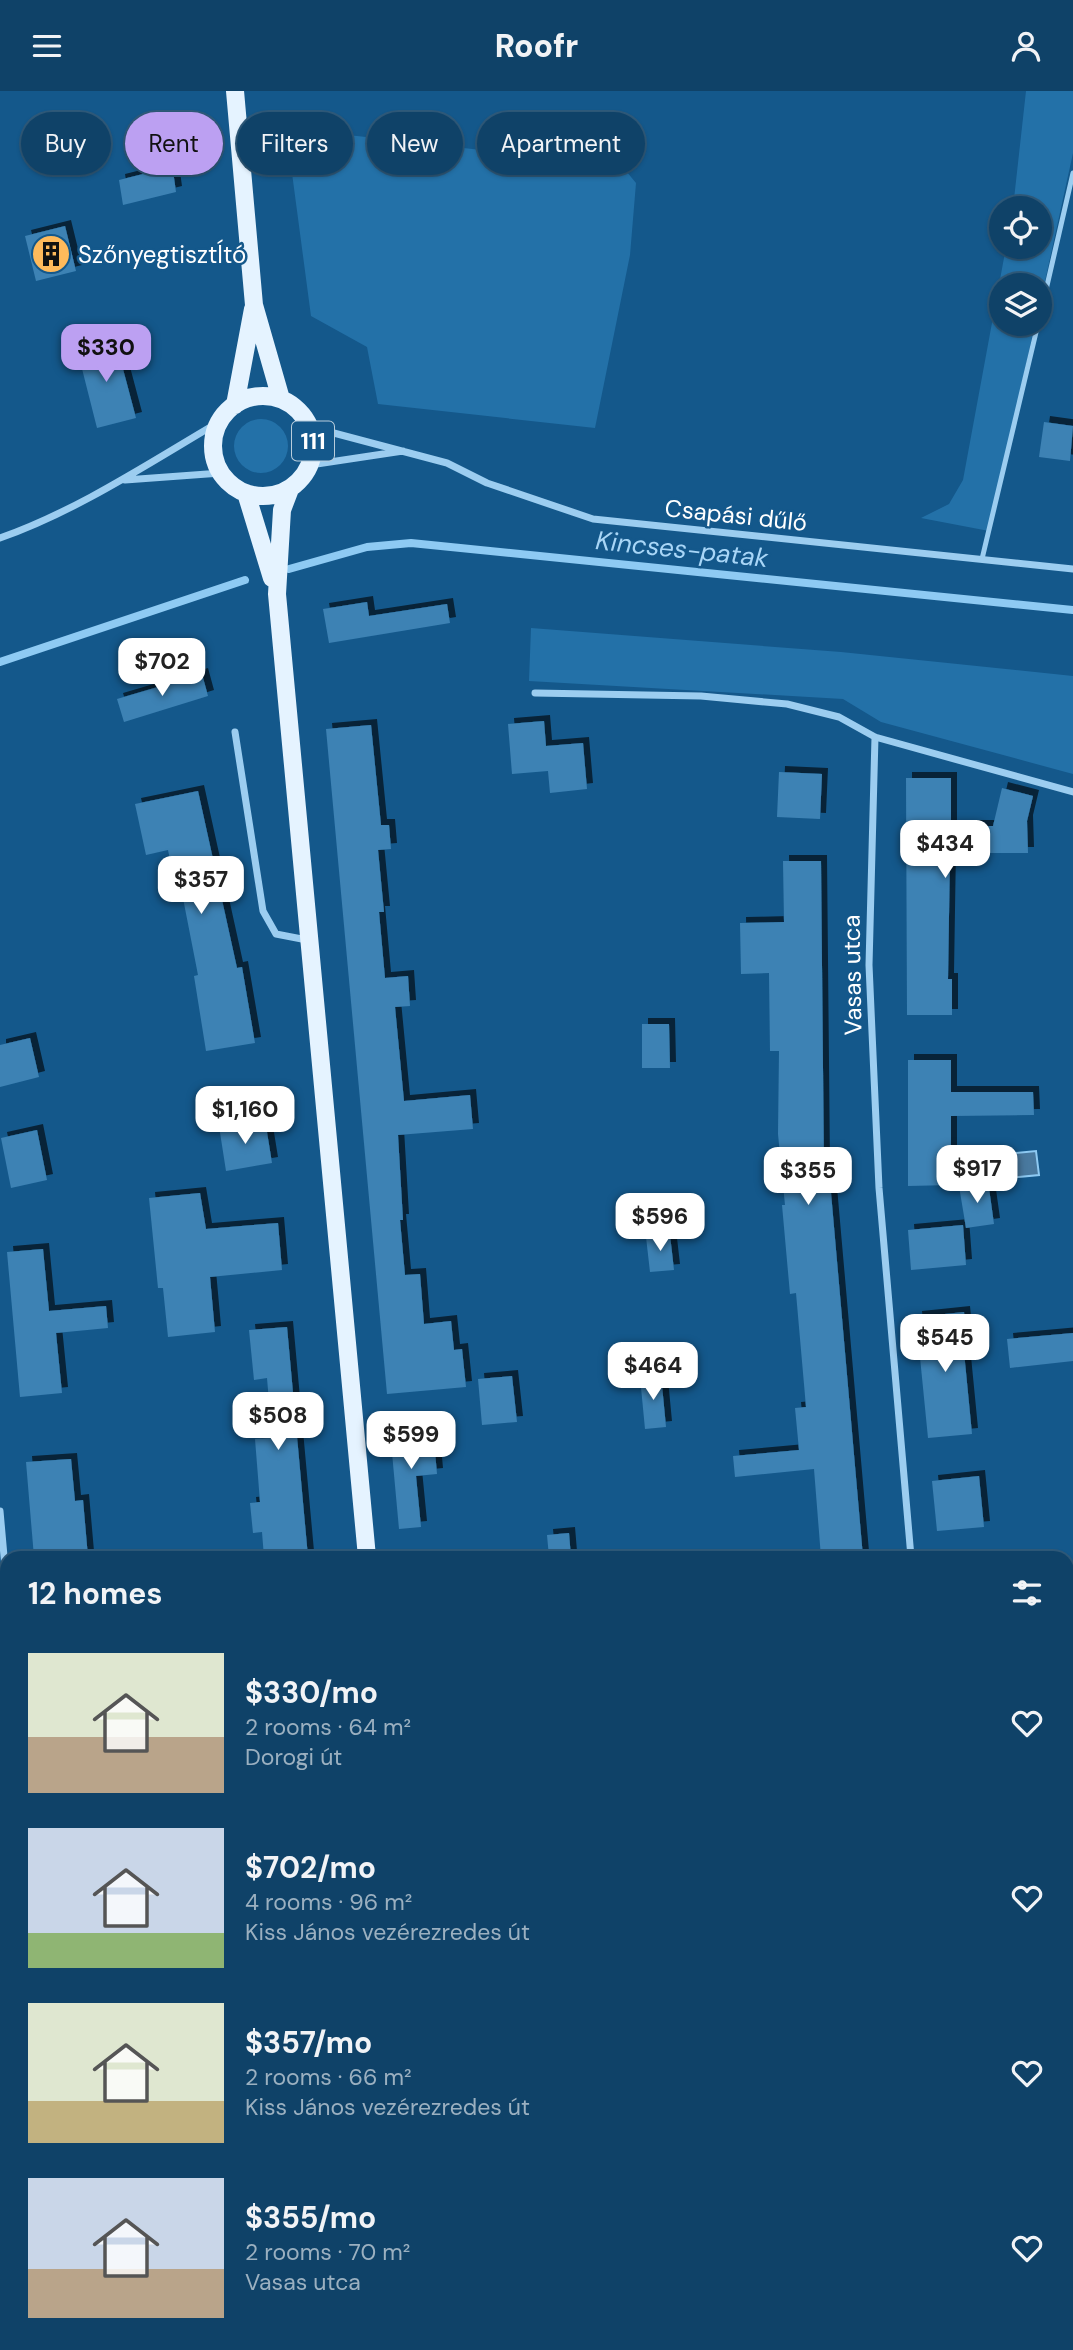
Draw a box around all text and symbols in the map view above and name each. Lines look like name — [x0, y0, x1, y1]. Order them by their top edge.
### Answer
text: Roofr — [495, 25, 578, 67]
icon: menu — [28, 27, 66, 65]
icon: person — [1007, 27, 1045, 65]
chip: Buy — [21, 112, 111, 175]
chip: Rent — [125, 112, 223, 175]
chip: Filters — [237, 112, 353, 175]
chip: New — [367, 112, 463, 175]
chip: Apartment — [477, 112, 645, 175]
map controls — [989, 196, 1052, 336]
button: locate — [989, 196, 1052, 259]
building icon: SzőnyegtisztÍtó — [30, 233, 72, 275]
place label: SzőnyegtisztÍtó — [78, 239, 246, 270]
button: layers — [989, 273, 1052, 336]
pin: $330 — [65, 324, 147, 384]
text: $330 — [77, 332, 135, 362]
road number: 111 — [292, 421, 334, 461]
street label: Csapási dűlő — [663, 492, 809, 538]
water label: Kincses-patak — [594, 523, 771, 575]
pin: $702 — [121, 639, 203, 698]
text: $702 — [134, 646, 190, 676]
pin: $434 — [904, 821, 986, 880]
text: $434 — [916, 828, 974, 858]
pin: $357 — [160, 857, 242, 916]
text: $357 — [174, 864, 228, 894]
street label: Vasas utca — [835, 914, 869, 1036]
pin: $1,160 — [188, 1087, 302, 1146]
text: $1,160 — [211, 1094, 279, 1124]
pin: $917 — [936, 1145, 1018, 1205]
pin: $355 — [767, 1147, 849, 1207]
text: $917 — [952, 1153, 1002, 1183]
text: $355 — [780, 1155, 836, 1185]
pin: $596 — [619, 1193, 701, 1253]
text: $596 — [632, 1201, 688, 1231]
pin: $545 — [904, 1315, 986, 1374]
text: $545 — [916, 1322, 974, 1352]
pin: $464 — [612, 1343, 694, 1402]
text: $464 — [624, 1350, 682, 1380]
pin: $508 — [237, 1393, 319, 1452]
text: $508 — [249, 1400, 307, 1430]
pin: $599 — [370, 1411, 452, 1471]
text: $599 — [383, 1419, 439, 1449]
text: 12 homes — [28, 1574, 162, 1613]
icon: filters — [1008, 1574, 1046, 1612]
text: $330/mo — [245, 1673, 378, 1712]
icon: home — [84, 1681, 168, 1765]
icon: heart — [1008, 1704, 1046, 1742]
text: 2 rooms · 64 m² — [245, 1712, 411, 1742]
text: Dorogi út — [245, 1742, 342, 1772]
text: $702/mo — [245, 1848, 376, 1887]
icon: home — [84, 1856, 168, 1940]
icon: heart — [1008, 1879, 1046, 1917]
text: 4 rooms · 96 m² — [245, 1887, 412, 1917]
text: Kiss János vezérezredes út — [245, 1917, 530, 1947]
text: $357/mo — [245, 2023, 372, 2062]
icon: home — [84, 2031, 168, 2115]
icon: heart — [1008, 2054, 1046, 2092]
text: 2 rooms · 66 m² — [245, 2062, 412, 2092]
text: Kiss János vezérezredes út — [245, 2092, 530, 2122]
text: $355/mo — [245, 2198, 376, 2237]
icon: home — [84, 2206, 168, 2290]
icon: heart — [1008, 2229, 1046, 2267]
text: 2 rooms · 70 m² — [245, 2237, 410, 2267]
text: Vasas utca — [245, 2267, 361, 2297]

